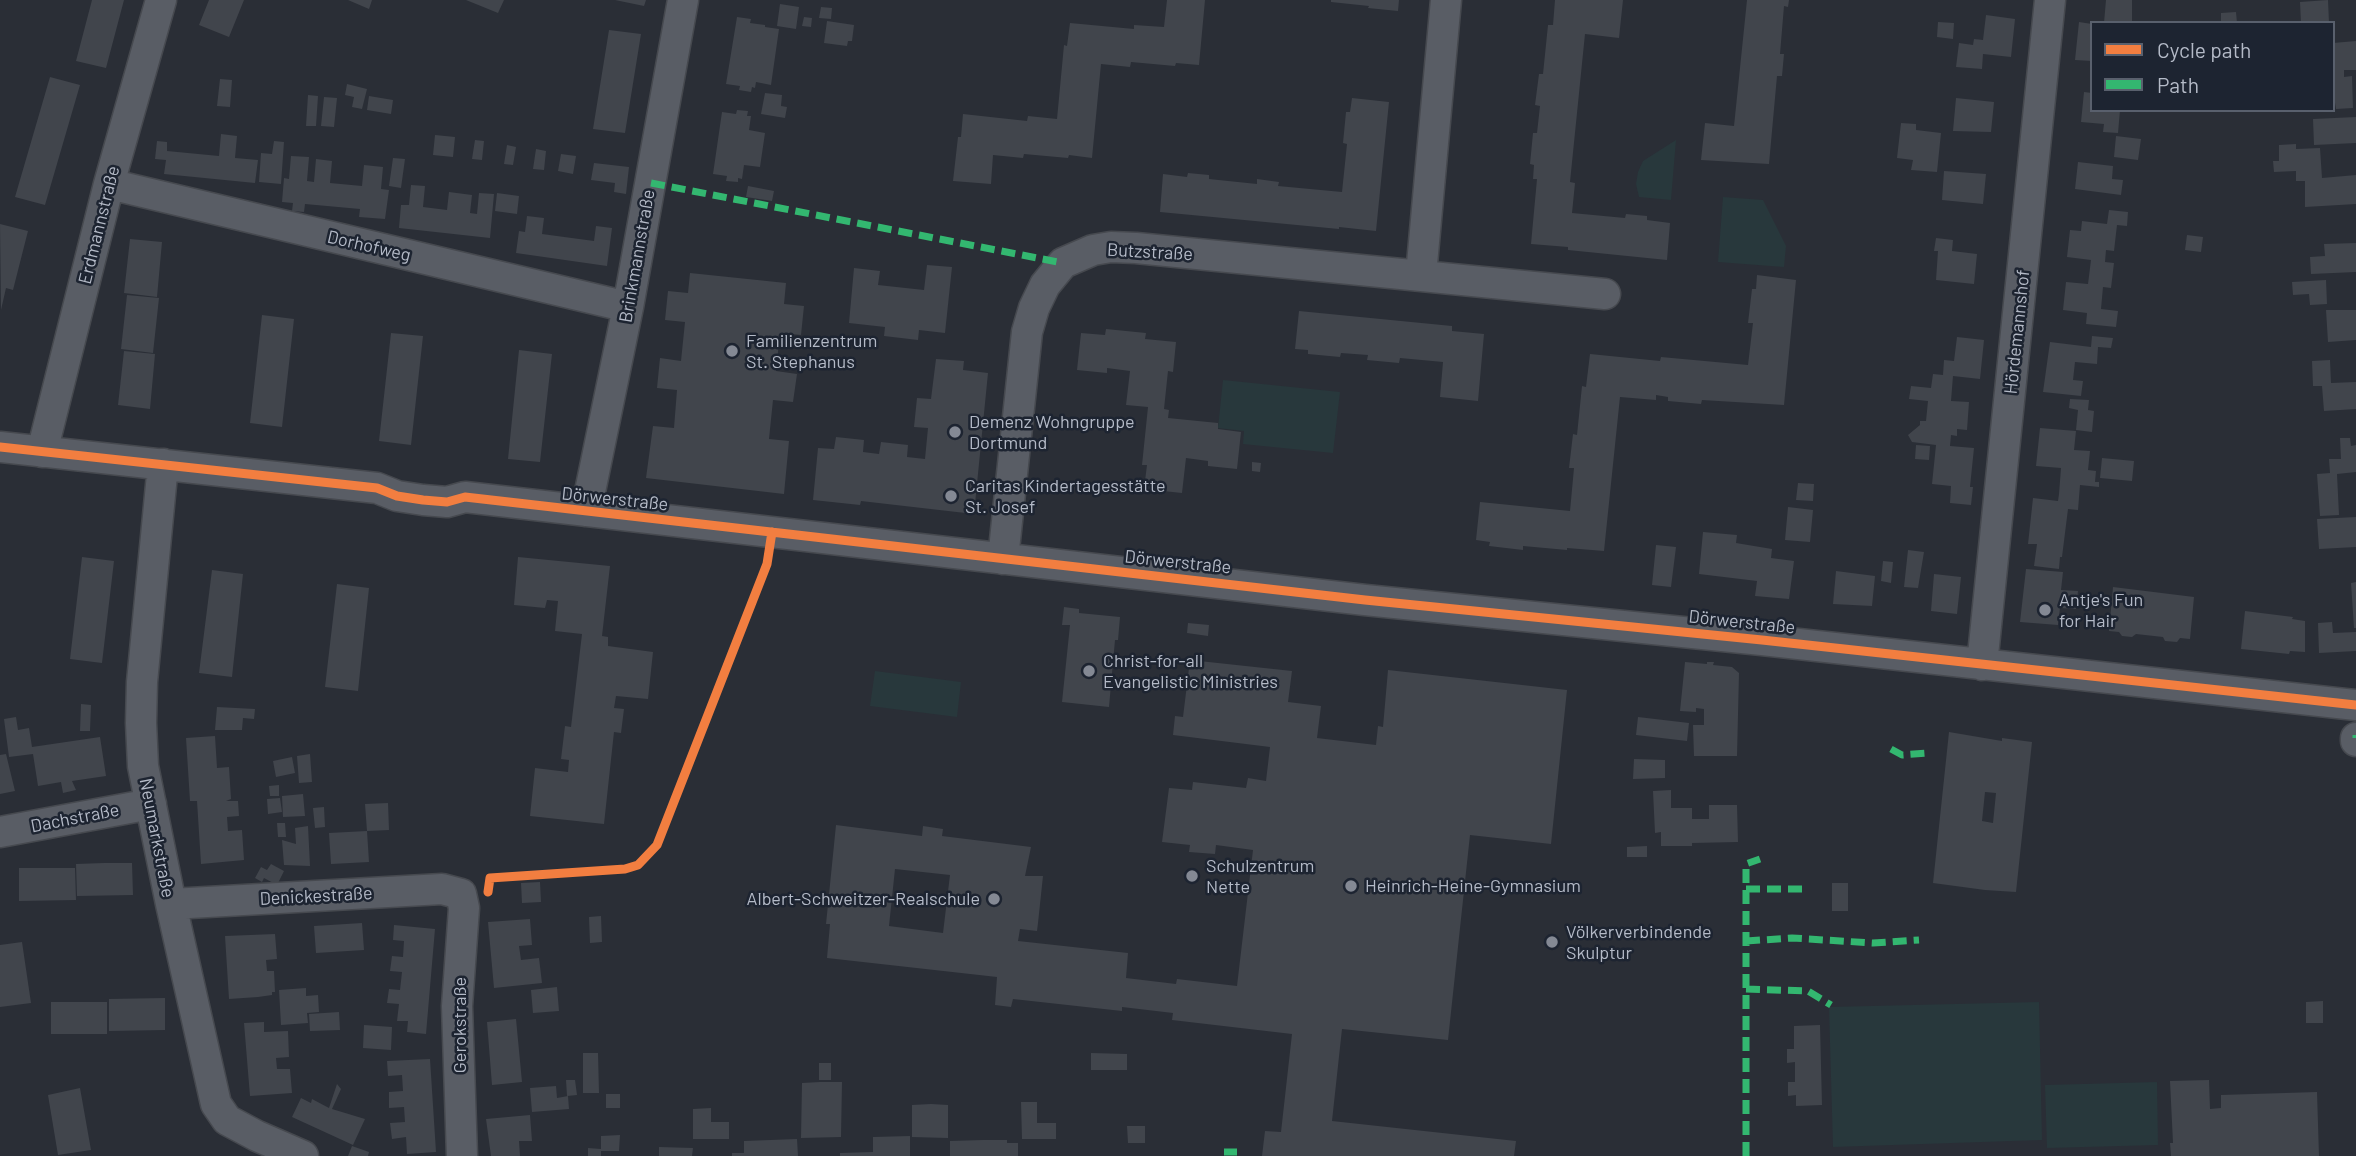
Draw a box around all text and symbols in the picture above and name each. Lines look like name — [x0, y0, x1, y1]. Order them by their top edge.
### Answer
legend — [2090, 21, 2335, 112]
text: Cycle path — [2157, 37, 2251, 62]
text: Path — [2157, 72, 2199, 97]
street label: Erdmannstraße — [74, 164, 124, 286]
street label: Brinkmannstraße — [615, 188, 659, 324]
street label: Dorhofweg — [325, 226, 413, 266]
street label: Butzstraße — [1107, 239, 1193, 265]
street label: Hördemannshof — [2000, 269, 2034, 395]
place label: Familienzentrum St. Stephanus — [746, 330, 877, 372]
marker: Familienzentrum St. Stephanus — [724, 343, 740, 359]
place label: Demenz Wohngruppe Dortmund — [969, 411, 1135, 453]
marker: Demenz Wohngruppe Dortmund — [947, 424, 963, 440]
place label: Caritas Kindertagesstätte St. Josef — [965, 475, 1166, 518]
street label: Dörwerstraße — [561, 483, 669, 515]
marker: Caritas Kindertagesstätte St. Josef — [943, 488, 959, 504]
street label: Dörwerstraße — [1124, 546, 1232, 578]
place label: Antje's Fun for Hair — [2059, 589, 2143, 632]
marker: Antje's Fun for Hair — [2037, 602, 2053, 618]
street label: Dörwerstraße — [1688, 606, 1796, 638]
place label: Christ-for-all Evangelistic Ministries — [1103, 650, 1278, 692]
marker: Christ-for-all Evangelistic Ministries — [1081, 663, 1097, 679]
street label: Neumarkstraße — [135, 776, 179, 900]
street label: Dachstraße — [29, 799, 121, 837]
place label: Schulzentrum Nette — [1206, 855, 1314, 898]
marker: Schulzentrum Nette — [1184, 868, 1200, 884]
place label: Heinrich-Heine-Gymnasium — [1365, 875, 1581, 897]
marker: Heinrich-Heine-Gymnasium — [1343, 878, 1359, 894]
street label: Denickestraße — [259, 882, 373, 910]
place label: Albert-Schweitzer-Realschule — [747, 888, 980, 910]
marker: Albert-Schweitzer-Realschule — [986, 891, 1002, 907]
place label: Völkerverbindende Skulptur — [1566, 921, 1712, 964]
marker: Völkerverbindende Skulptur — [1544, 934, 1560, 950]
street label: Gerokstraße — [449, 977, 471, 1073]

